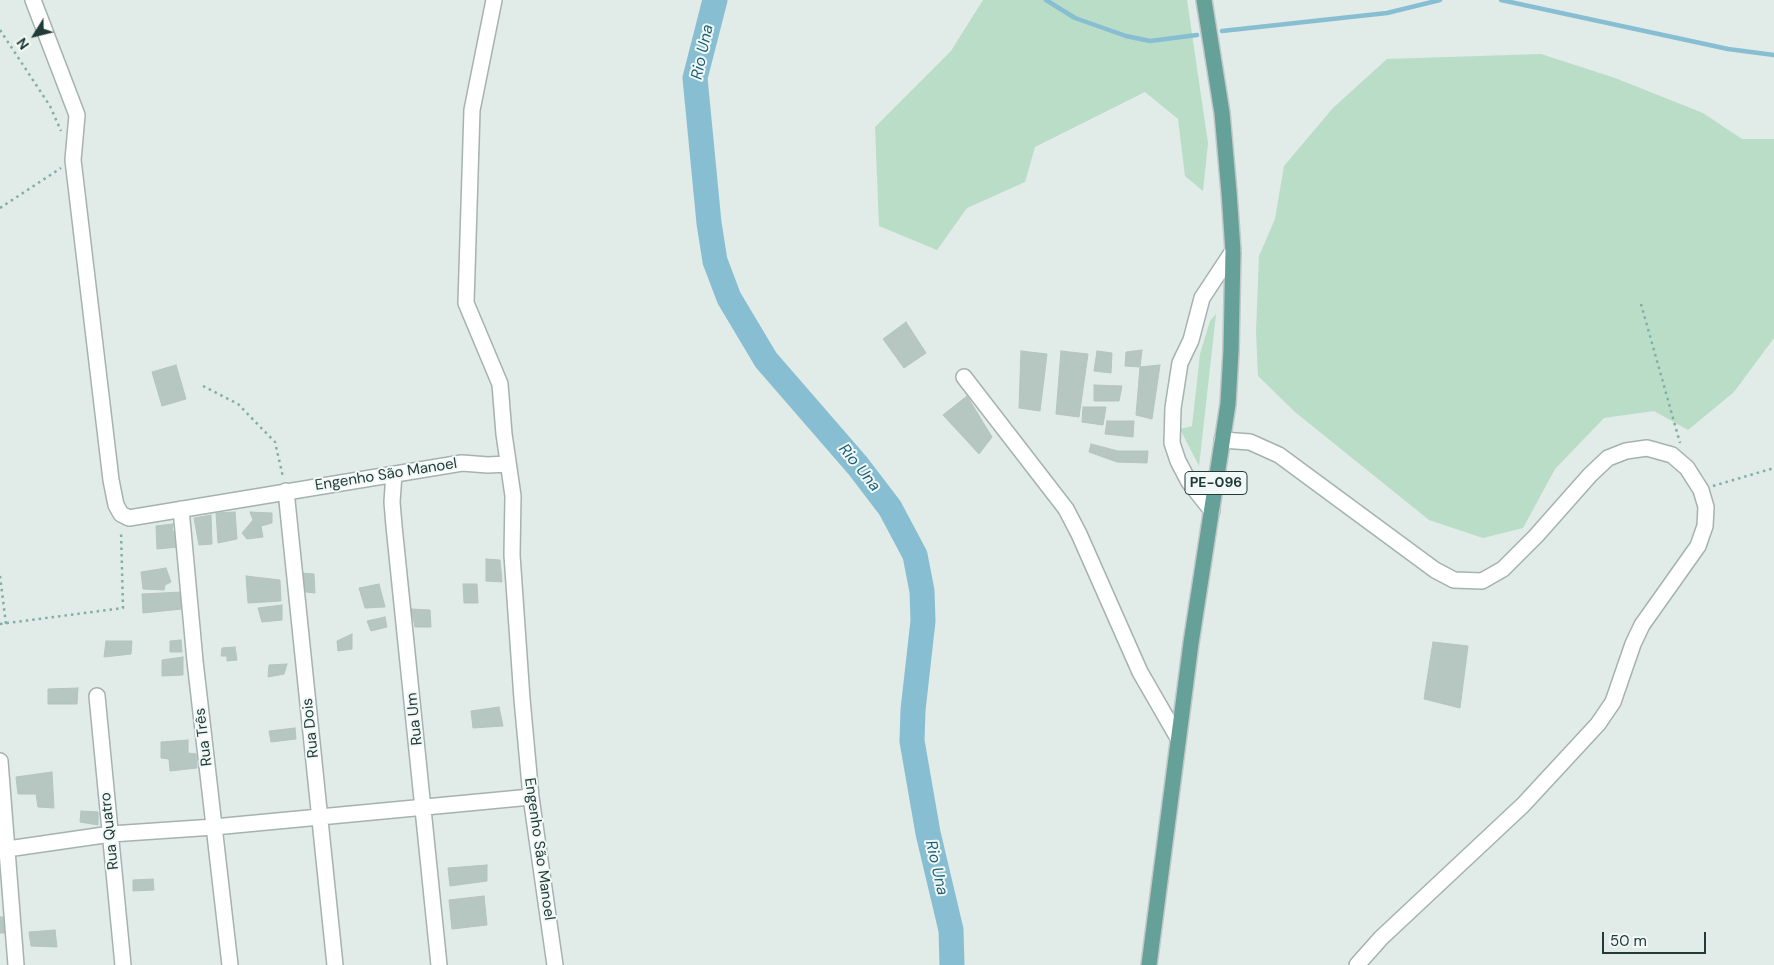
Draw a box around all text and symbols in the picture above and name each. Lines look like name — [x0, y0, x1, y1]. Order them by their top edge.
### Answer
north arrow — [10, 10, 60, 60]
water label: Rio Una — [688, 23, 718, 81]
text: N — [13, 34, 33, 53]
water label: Rio Una — [834, 440, 884, 496]
street label: Engenho São Manoel — [314, 455, 458, 495]
road number: PE-096 — [1185, 472, 1247, 494]
street label: Rua Um — [403, 692, 427, 746]
street label: Rua Dois — [299, 697, 323, 759]
street label: Rua Três — [192, 707, 216, 767]
street label: Engenho São Manoel — [520, 777, 558, 921]
street label: Rua Quatro — [97, 791, 123, 871]
water label: Rio Una — [920, 839, 952, 897]
scale bar — [1604, 922, 1708, 954]
text: 50 m — [1610, 931, 1647, 951]

